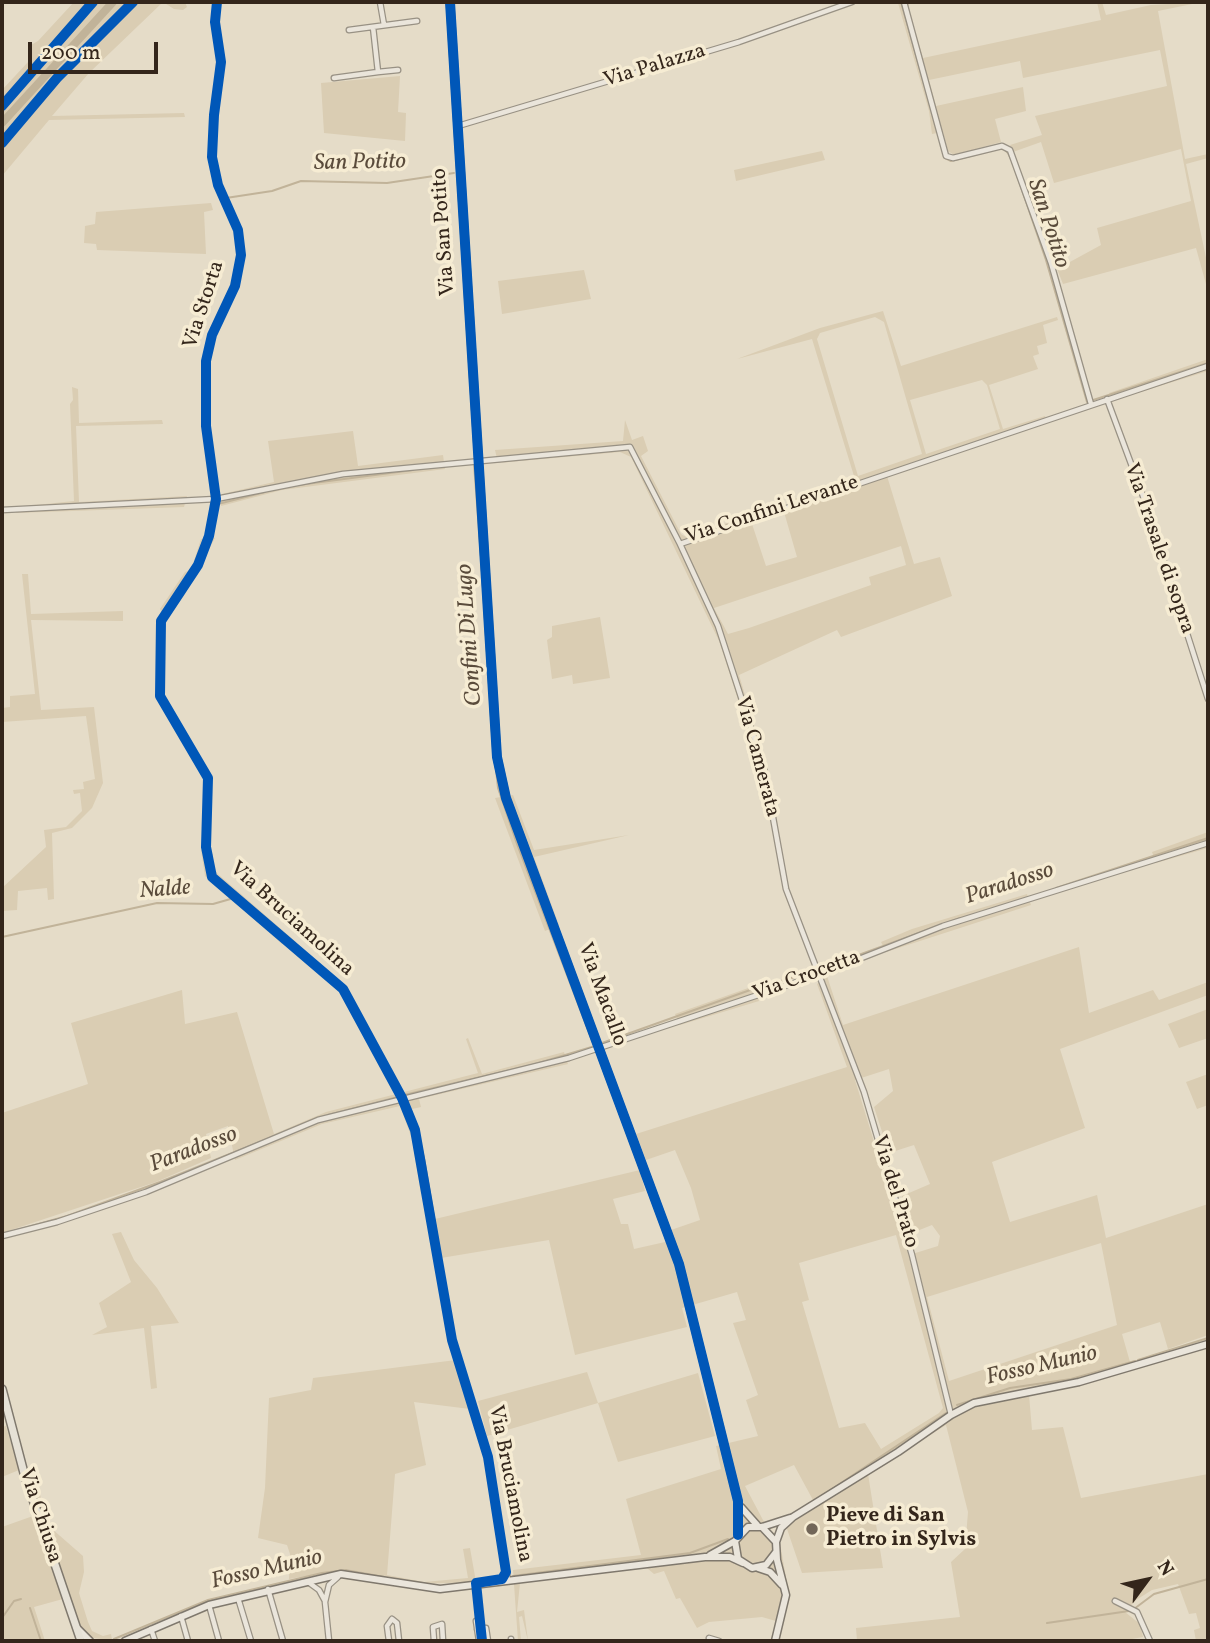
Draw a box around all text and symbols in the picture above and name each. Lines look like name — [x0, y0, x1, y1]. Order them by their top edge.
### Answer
scale bar — [32, 28, 161, 72]
text: 200 m — [41, 39, 101, 68]
street label: Via Palazza — [601, 40, 709, 94]
water label: San Potito — [314, 149, 406, 179]
street label: Via San Potito — [428, 167, 462, 297]
water label: San Potito — [1020, 176, 1074, 272]
street label: Via Storta — [179, 258, 231, 352]
street label: Via Trasale di sopra — [1117, 460, 1199, 638]
street label: Via Confini Levante — [682, 471, 862, 551]
water label: Confini Di Lugo — [452, 563, 490, 707]
street label: Via Camerata — [728, 694, 784, 820]
street label: Via Bruciamolina — [223, 857, 359, 983]
water label: Paradosso — [962, 858, 1058, 912]
water label: Nalde — [139, 875, 191, 907]
street label: Via Macallo — [571, 940, 631, 1050]
street label: Via Crocetta — [750, 946, 864, 1008]
water label: Paradosso — [146, 1122, 242, 1180]
street label: Via del Prato — [865, 1133, 923, 1251]
water label: Fosso Munio — [984, 1341, 1100, 1393]
street label: Via Bruciamolina — [481, 1403, 537, 1565]
street label: Via Chiusa — [12, 1465, 66, 1567]
place label: Pieve di San Pietro in Sylvis — [826, 1504, 976, 1554]
marker: Pieve di San Pietro in Sylvis — [804, 1521, 820, 1537]
water label: Fosso Munio — [209, 1545, 325, 1597]
north arrow — [1112, 1545, 1182, 1615]
text: N — [1150, 1556, 1179, 1581]

